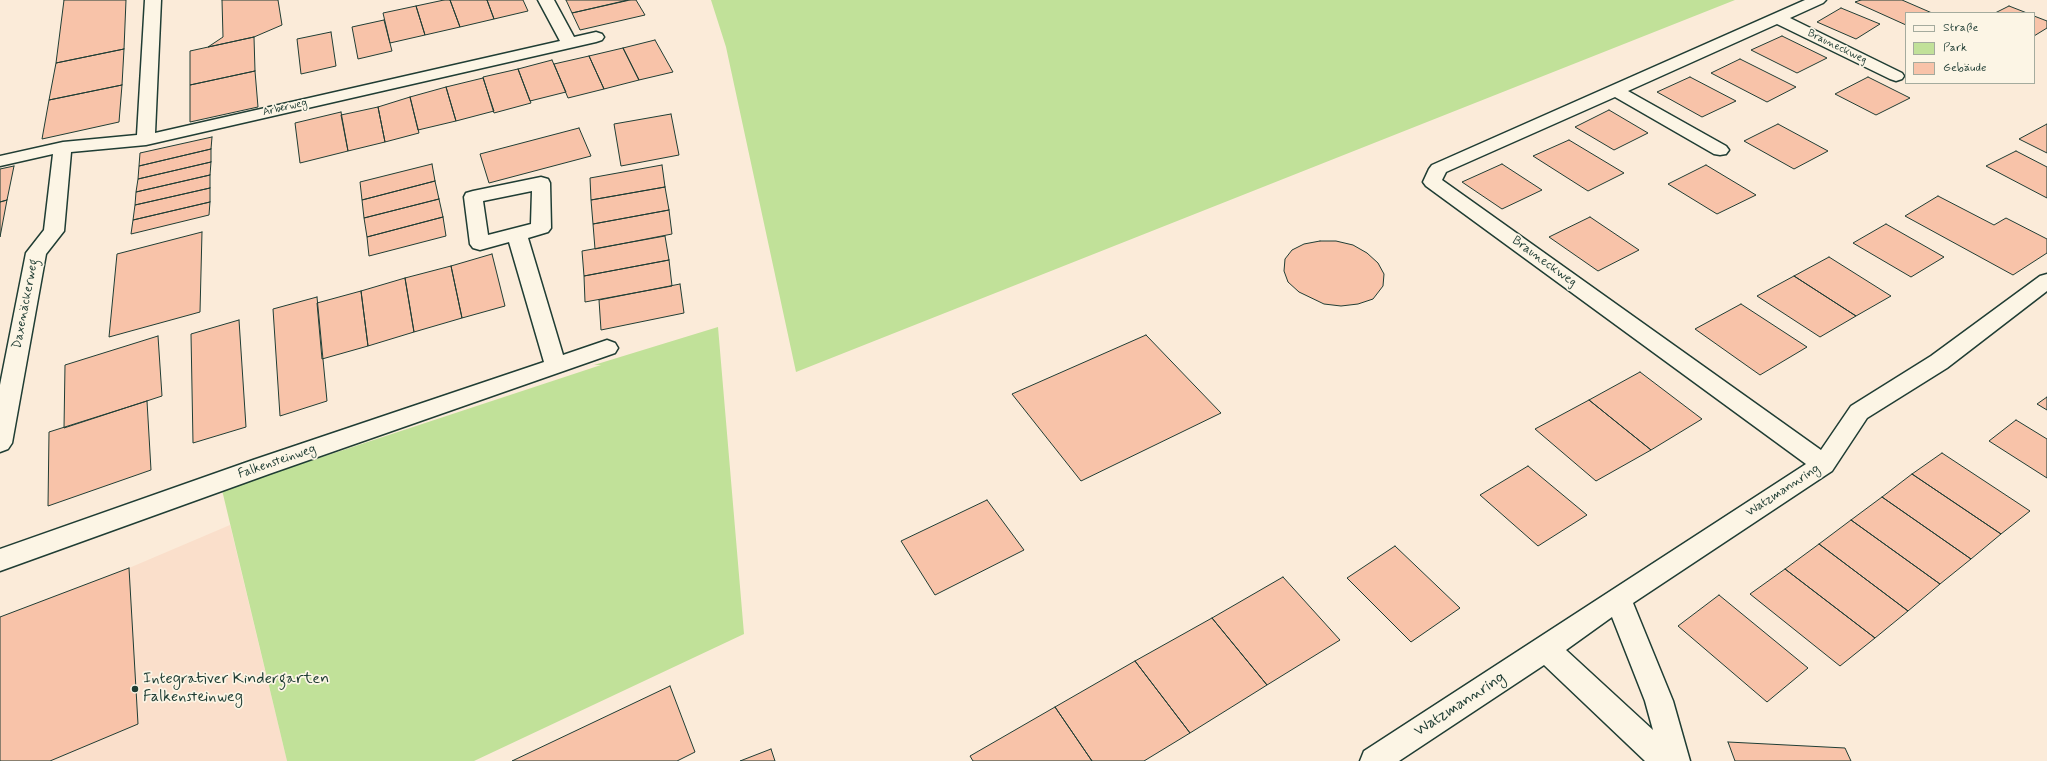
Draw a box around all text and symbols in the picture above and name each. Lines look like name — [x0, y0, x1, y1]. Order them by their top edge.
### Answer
legend — [1905, 12, 2035, 84]
text: Straße — [1943, 20, 1978, 36]
street label: Brauneckweg — [1805, 27, 1869, 67]
text: Park — [1943, 40, 1967, 56]
text: Gebäude — [1943, 60, 1986, 76]
street label: Arberweg — [261, 96, 309, 120]
street label: Brauneckweg — [1509, 233, 1579, 291]
street label: Daxenäckerweg — [10, 258, 42, 350]
street label: Falkensteinweg — [236, 441, 318, 483]
street label: Watzmannring — [1743, 461, 1823, 521]
street label: Watzmannring — [1411, 669, 1509, 741]
place label: Integrativer Kindergarten Falkensteinweg — [143, 670, 329, 708]
marker: Integrativer Kindergarten Falkensteinweg — [130, 684, 140, 694]

